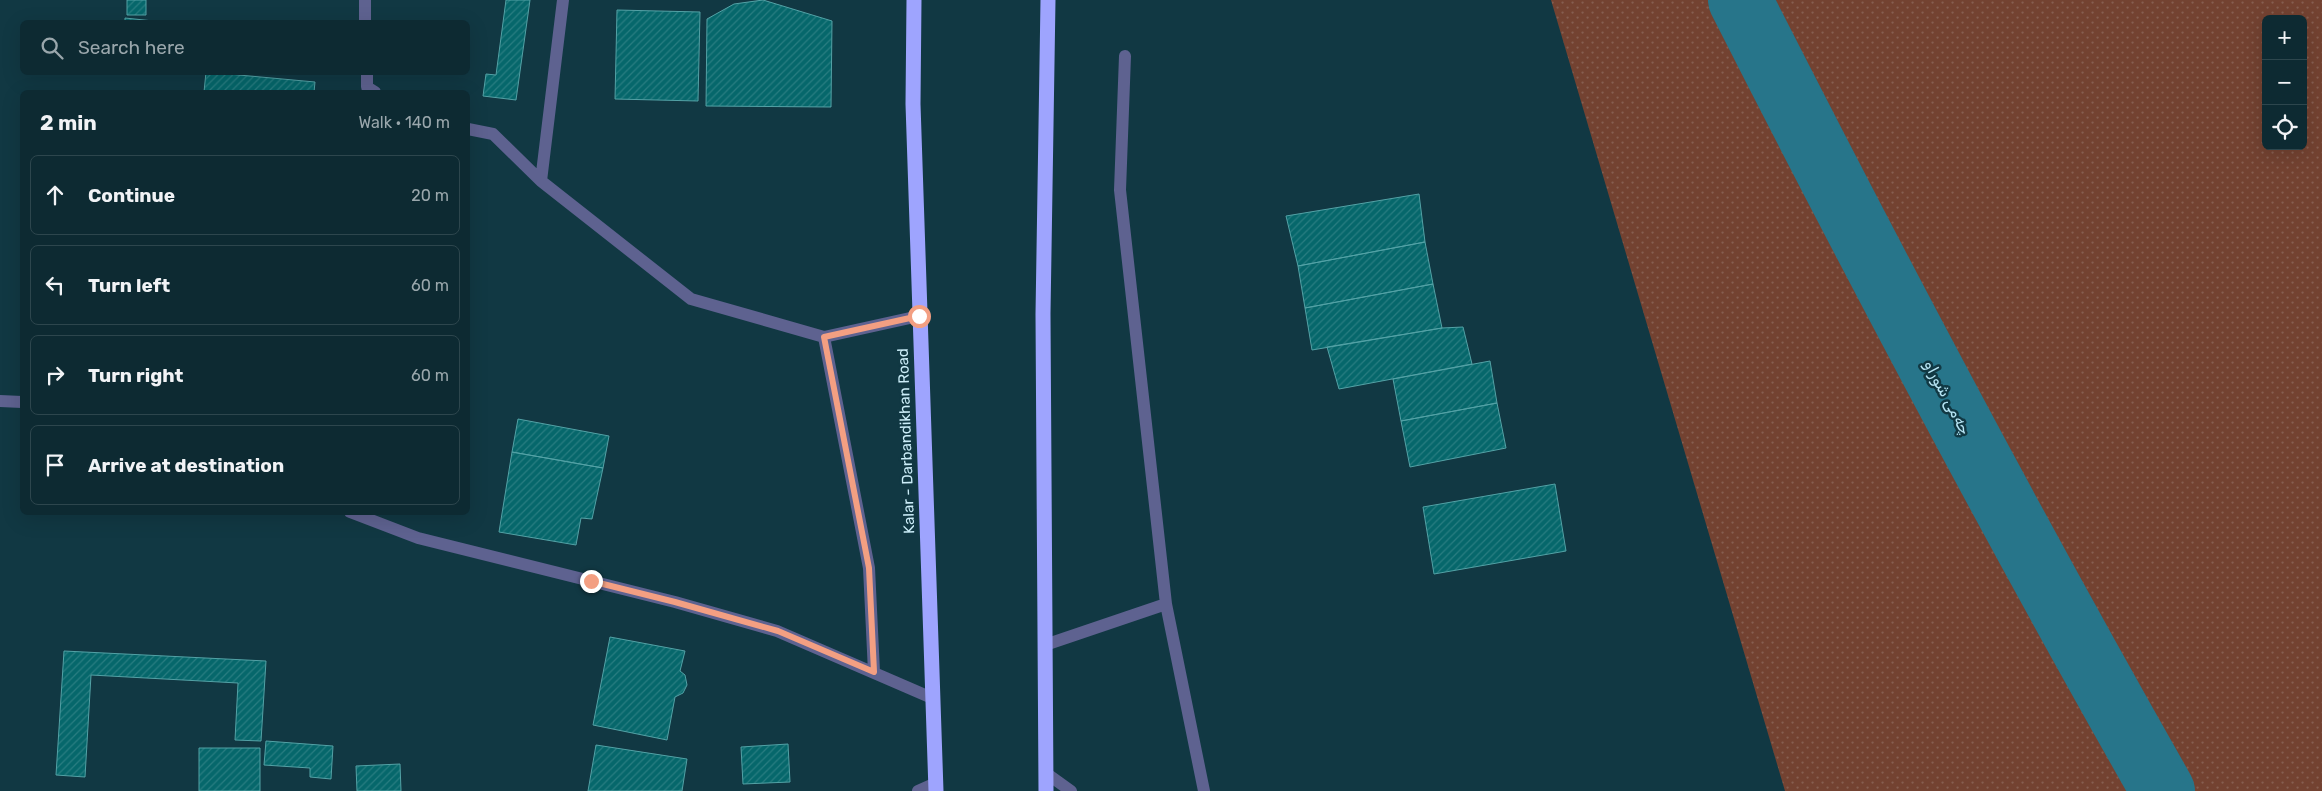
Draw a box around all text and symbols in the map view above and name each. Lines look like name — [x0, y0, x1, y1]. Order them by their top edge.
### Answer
map controls — [2262, 15, 2307, 150]
button: + — [2262, 15, 2307, 60]
search box — [20, 20, 470, 75]
icon: search — [38, 34, 66, 62]
text: Search here — [78, 36, 185, 59]
button: − — [2262, 60, 2307, 105]
button: locate — [2262, 105, 2307, 150]
text: 2 min — [40, 110, 97, 135]
text: Walk · 140 m — [359, 113, 450, 132]
icon: ahead — [41, 181, 69, 209]
text: Continue — [88, 184, 175, 207]
text: 20 m — [411, 186, 449, 205]
icon: left — [41, 271, 69, 299]
text: Turn left — [88, 274, 170, 297]
text: 60 m — [411, 276, 449, 295]
route start — [908, 305, 931, 328]
street label: Kalar - Darbandikhan Road — [894, 348, 918, 534]
water label: چەمی شوراو — [1919, 357, 1975, 438]
icon: right — [41, 361, 69, 389]
text: Turn right — [88, 364, 183, 387]
text: 60 m — [411, 366, 449, 385]
icon: arrive — [41, 451, 69, 479]
text: Arrive at destination — [88, 454, 284, 477]
route end — [580, 570, 603, 593]

